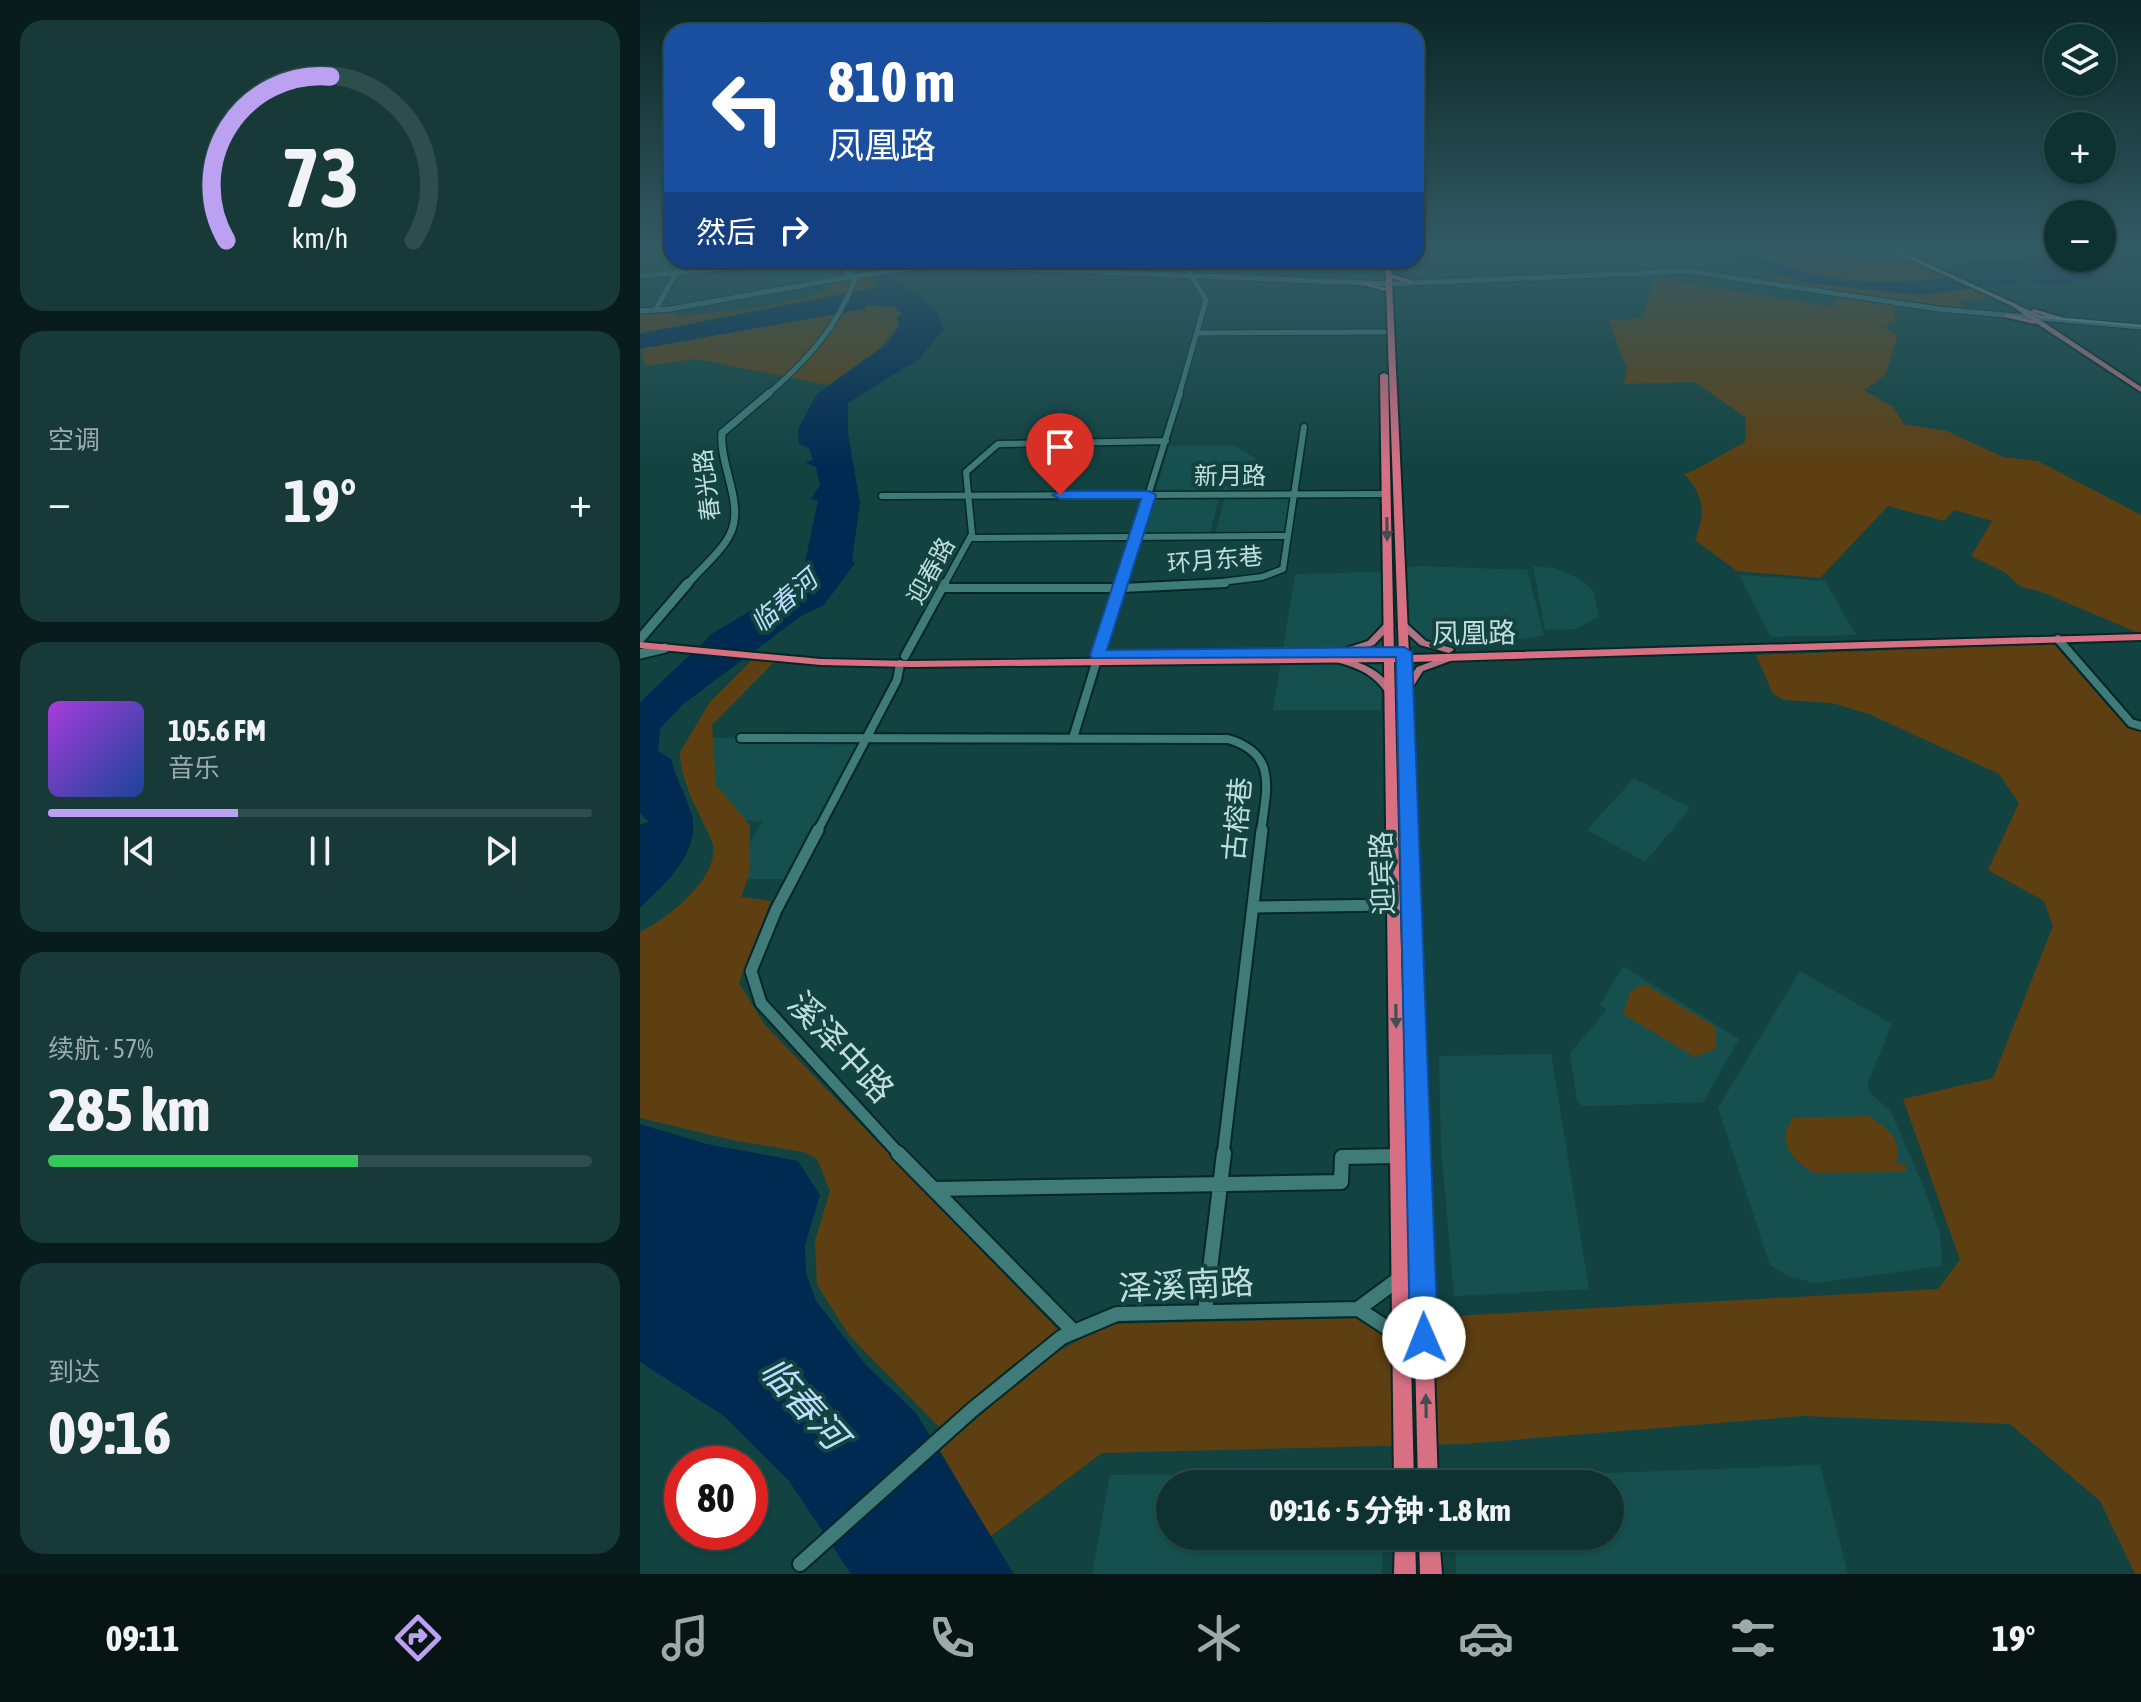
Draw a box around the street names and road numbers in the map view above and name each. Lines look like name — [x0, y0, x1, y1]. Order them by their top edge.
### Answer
street label: 春光路 — [689, 448, 724, 522]
street label: 新月路 — [1194, 462, 1266, 489]
street label: 迎春路 — [901, 533, 960, 609]
street label: 环月东巷 — [1166, 542, 1264, 577]
street label: 凤凰路 — [1432, 616, 1516, 650]
street label: 古榕巷 — [1217, 776, 1257, 862]
street label: 迎宾路 — [1365, 830, 1399, 916]
street label: 溪泽中路 — [781, 984, 902, 1110]
street label: 泽溪南路 — [1117, 1261, 1255, 1308]

